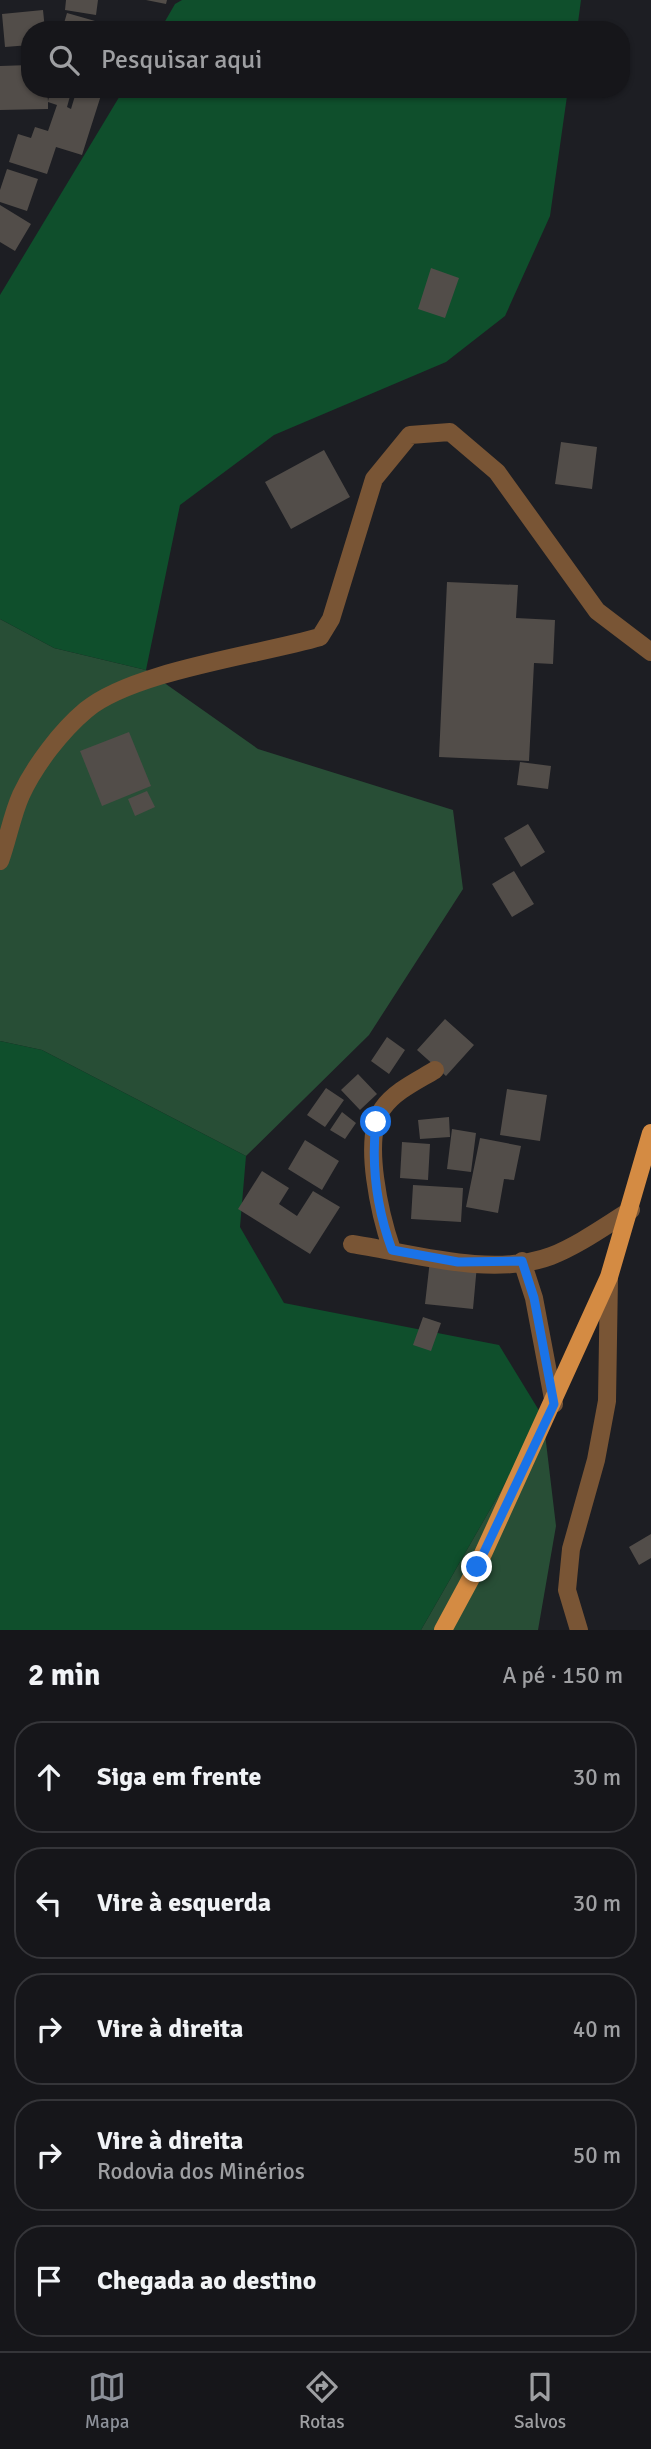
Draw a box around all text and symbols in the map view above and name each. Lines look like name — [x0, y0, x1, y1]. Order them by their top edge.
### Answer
search box — [21, 21, 630, 98]
icon: search — [45, 41, 83, 79]
text: Pesquisar aqui — [101, 44, 262, 76]
route start — [360, 1106, 391, 1137]
route end — [461, 1551, 492, 1582]
text: 2 min — [28, 1657, 100, 1694]
text: A pé · 150 m — [502, 1661, 623, 1690]
icon: ahead — [30, 1758, 68, 1796]
text: Siga em frente — [97, 1761, 261, 1793]
text: 30 m — [573, 1763, 621, 1792]
icon: left — [30, 1884, 68, 1922]
text: Vire à esquerda — [97, 1887, 271, 1919]
text: 30 m — [573, 1889, 621, 1918]
icon: right — [30, 2010, 68, 2048]
text: Vire à direita — [97, 2013, 243, 2045]
text: 40 m — [573, 2015, 621, 2044]
text: Vire à direita — [97, 2125, 243, 2157]
icon: right — [30, 2136, 68, 2174]
text: 50 m — [573, 2141, 621, 2170]
text: Rodovia dos Minérios — [97, 2157, 305, 2186]
icon: arrive — [30, 2262, 68, 2300]
text: Chegada ao destino — [97, 2265, 316, 2297]
tab: Mapa — [85, 2368, 129, 2434]
tab: Rotas — [299, 2368, 344, 2434]
tab: Salvos — [514, 2368, 566, 2434]

